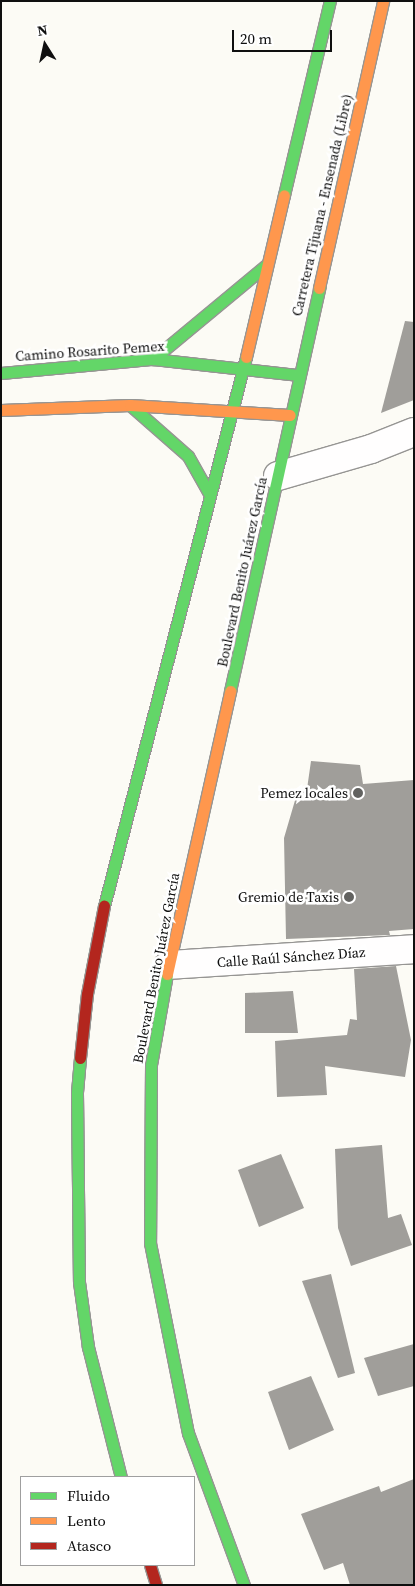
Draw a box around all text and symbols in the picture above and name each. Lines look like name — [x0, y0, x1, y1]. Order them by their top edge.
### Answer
text: N — [36, 19, 49, 41]
north arrow — [20, 20, 70, 70]
scale bar — [235, 20, 335, 52]
text: 20 m — [240, 28, 272, 49]
street label: Carretera Tijuana - Ensenada (Libre) — [288, 92, 356, 318]
street label: Camino Rosarito Pemex — [15, 337, 165, 365]
street label: Boulevard Benito Juárez García — [214, 475, 270, 669]
place label: Pemez locales — [260, 785, 348, 801]
marker: Pemez locales — [352, 787, 364, 799]
street label: Boulevard Benito Juárez García — [129, 871, 183, 1065]
place label: Gremio de Taxis — [238, 889, 339, 905]
marker: Gremio de Taxis — [343, 891, 355, 903]
street label: Calle Raúl Sánchez Díaz — [216, 943, 366, 971]
legend — [20, 1476, 195, 1566]
text: Fluido — [67, 1485, 110, 1506]
text: Lento — [67, 1510, 106, 1531]
text: Atasco — [67, 1535, 111, 1556]

